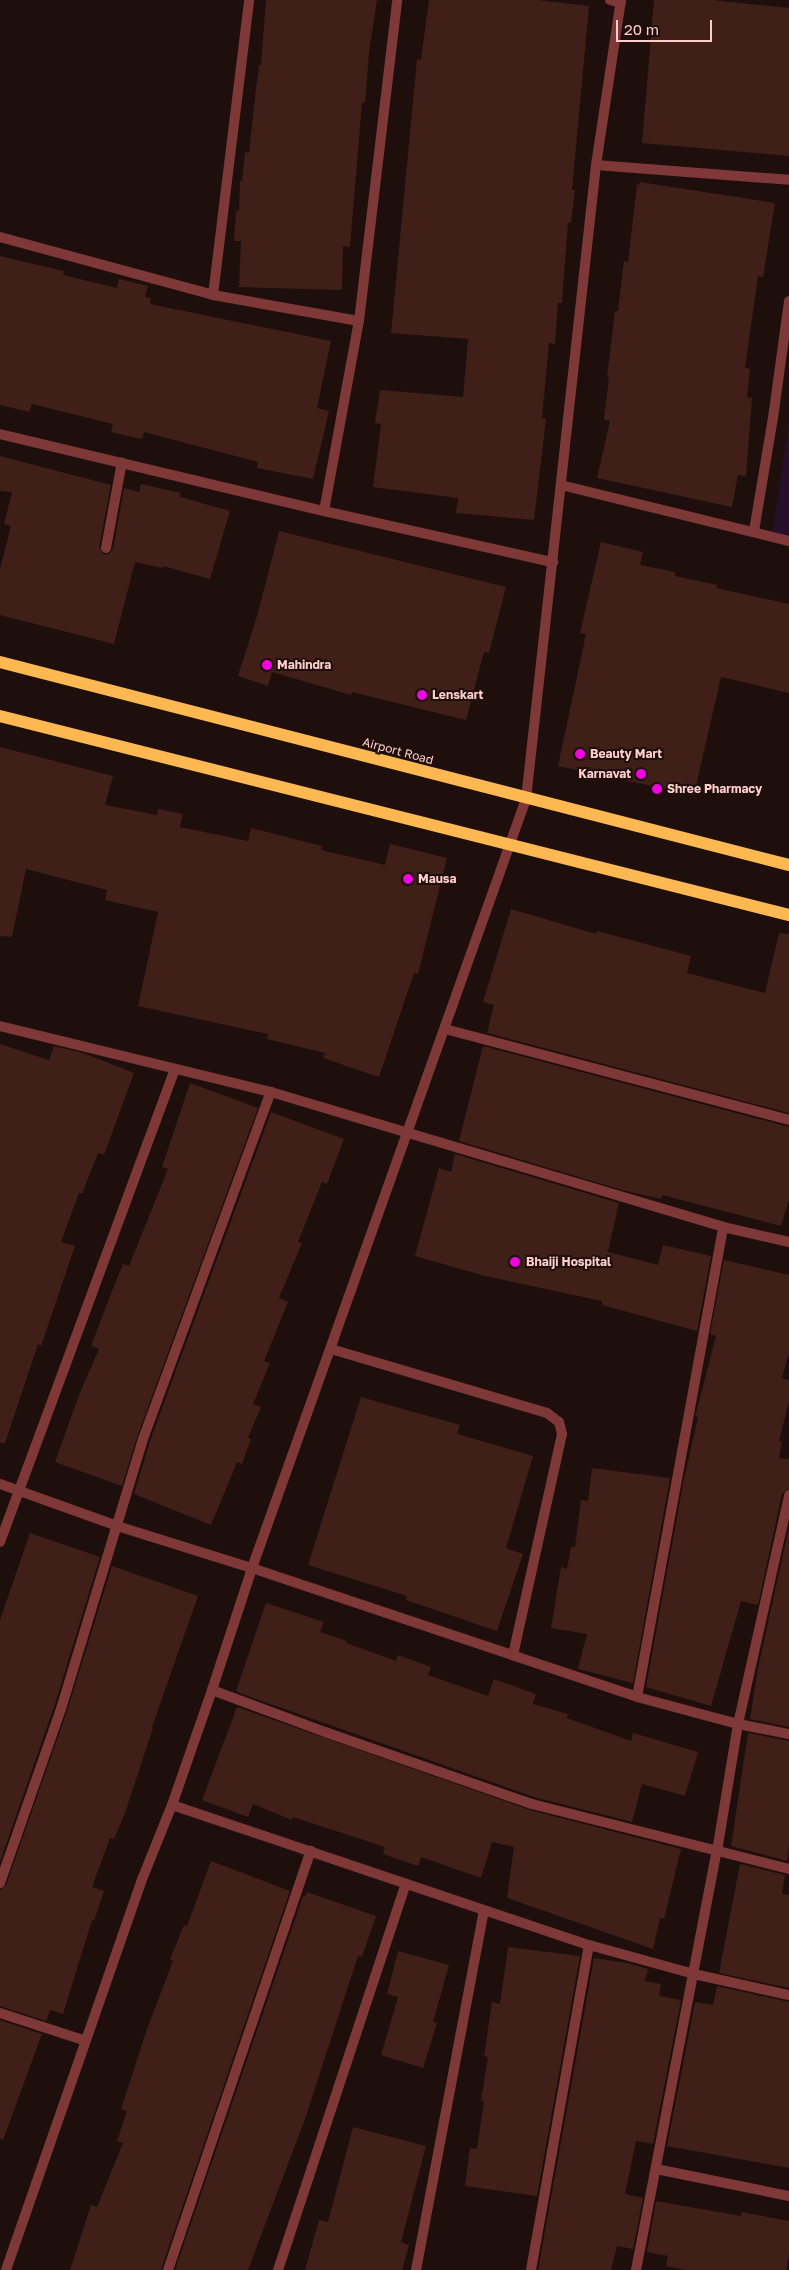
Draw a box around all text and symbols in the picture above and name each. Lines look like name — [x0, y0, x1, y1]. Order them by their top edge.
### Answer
scale bar — [619, 10, 715, 42]
text: 20 m — [624, 20, 659, 38]
place label: Mahindra — [277, 658, 331, 672]
marker: Mahindra — [261, 659, 273, 671]
place label: Lenskart — [432, 688, 483, 702]
marker: Lenskart — [416, 689, 428, 701]
street label: Airport Road — [361, 735, 435, 767]
place label: Beauty Mart — [590, 747, 662, 761]
marker: Beauty Mart — [574, 748, 586, 760]
place label: Karnavat — [578, 767, 631, 781]
marker: Karnavat — [635, 768, 647, 780]
place label: Shree Pharmacy — [667, 782, 762, 796]
marker: Shree Pharmacy — [651, 783, 663, 795]
place label: Mausa — [418, 872, 456, 886]
marker: Mausa — [402, 873, 414, 885]
marker: Bhaiji Hospital — [508, 1255, 522, 1269]
place label: Bhaiji Hospital — [526, 1255, 611, 1269]

